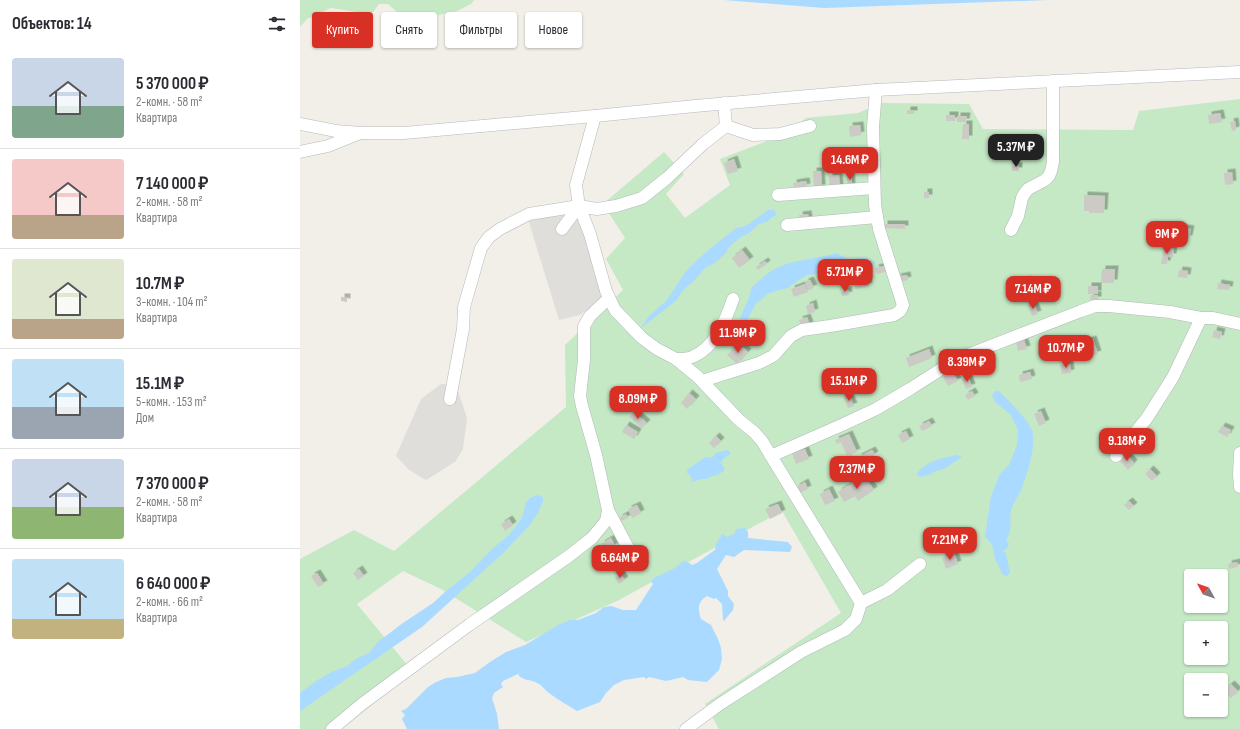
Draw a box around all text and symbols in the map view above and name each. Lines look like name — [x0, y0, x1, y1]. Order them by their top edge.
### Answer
chip: Купить — [312, 12, 373, 48]
chip: Снять — [381, 12, 437, 48]
chip: Фильтры — [445, 12, 517, 48]
chip: Новое — [525, 12, 582, 48]
icon: filters — [266, 13, 288, 35]
text: Объектов: 14 — [12, 14, 92, 34]
icon: home — [44, 74, 92, 122]
text: 5 370 000 ₽ — [136, 74, 209, 94]
text: 2-комн. · 58 m² — [136, 94, 203, 110]
text: Квартира — [136, 110, 177, 126]
pin: 5.37M ₽ — [979, 134, 1053, 168]
text: 5.37M ₽ — [997, 139, 1035, 155]
pin: 14.6M ₽ — [813, 147, 887, 181]
text: 14.6M ₽ — [831, 152, 869, 168]
text: 7 140 000 ₽ — [136, 174, 208, 194]
icon: home — [44, 175, 92, 223]
text: 2-комн. · 58 m² — [136, 194, 203, 210]
text: Квартира — [136, 210, 177, 226]
pin: 9M ₽ — [1143, 221, 1191, 255]
text: 9M ₽ — [1155, 226, 1179, 242]
pin: 5.71M ₽ — [808, 259, 882, 293]
text: 5.71M ₽ — [827, 264, 863, 280]
text: 10.7M ₽ — [136, 274, 184, 294]
icon: home — [44, 275, 92, 323]
pin: 7.14M ₽ — [996, 276, 1070, 310]
text: 7.14M ₽ — [1015, 281, 1051, 297]
text: 3-комн. · 104 m² — [136, 294, 208, 310]
text: Квартира — [136, 310, 177, 326]
pin: 11.9M ₽ — [701, 320, 775, 354]
text: 11.9M ₽ — [719, 325, 757, 341]
pin: 10.7M ₽ — [1029, 335, 1103, 369]
text: 10.7M ₽ — [1048, 340, 1084, 356]
pin: 8.39M ₽ — [930, 349, 1004, 383]
text: 8.39M ₽ — [948, 354, 986, 370]
pin: 15.1M ₽ — [812, 368, 886, 402]
text: 15.1M ₽ — [831, 373, 867, 389]
text: 15.1M ₽ — [136, 374, 184, 394]
icon: home — [44, 375, 92, 423]
pin: 8.09M ₽ — [601, 386, 675, 420]
text: 8.09M ₽ — [619, 391, 657, 407]
text: 5-комн. · 153 m² — [136, 394, 207, 410]
text: Дом — [136, 410, 154, 426]
pin: 9.18M ₽ — [1090, 428, 1164, 462]
text: 9.18M ₽ — [1108, 433, 1146, 449]
pin: 7.37M ₽ — [820, 456, 894, 490]
text: 7.37M ₽ — [839, 461, 875, 477]
text: 7 370 000 ₽ — [136, 474, 209, 494]
icon: home — [44, 475, 92, 523]
text: 2-комн. · 58 m² — [136, 494, 203, 510]
text: Квартира — [136, 510, 177, 526]
pin: 7.21M ₽ — [913, 527, 987, 561]
text: 7.21M ₽ — [932, 532, 968, 548]
pin: 6.64M ₽ — [583, 545, 657, 579]
text: 6.64M ₽ — [601, 550, 639, 566]
north arrow — [1184, 569, 1228, 613]
map controls — [1184, 569, 1228, 717]
text: 6 640 000 ₽ — [136, 574, 210, 594]
icon: home — [44, 575, 92, 623]
text: 2-комн. · 66 m² — [136, 594, 203, 610]
text: Квартира — [136, 610, 177, 626]
button: + — [1184, 621, 1228, 665]
button: − — [1184, 673, 1228, 717]

